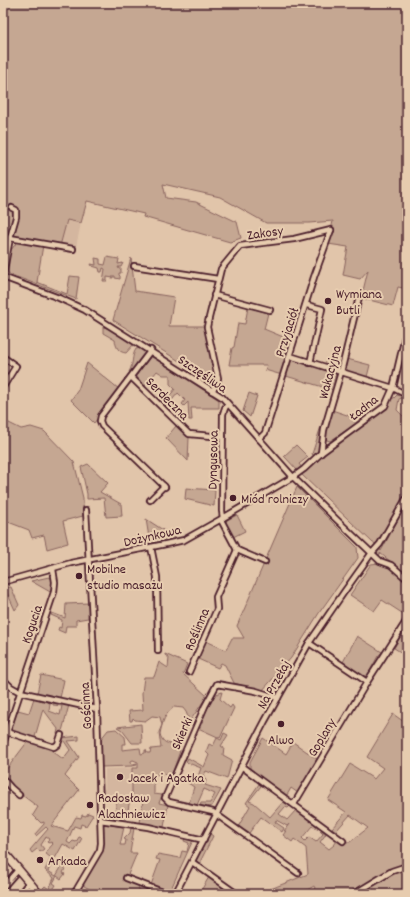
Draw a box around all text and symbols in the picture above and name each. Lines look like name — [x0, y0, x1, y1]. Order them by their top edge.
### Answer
street label: Zakosy — [246, 222, 285, 246]
place label: Wymiana Butli — [336, 285, 382, 321]
marker: Wymiana Butli — [323, 296, 333, 306]
street label: Przyjaciół — [271, 305, 305, 360]
street label: Wakacyjna — [314, 343, 348, 402]
street label: Szczęśliwa — [173, 351, 231, 399]
street label: Serdeczna — [140, 373, 193, 426]
street label: Ładna — [345, 391, 383, 427]
street label: Dyngusowa — [203, 430, 225, 490]
place label: Miód rolniczy — [241, 490, 309, 510]
marker: Miód rolniczy — [228, 493, 238, 503]
street label: Dożynkowa — [122, 521, 184, 553]
place label: Mobilne studio masażu — [87, 560, 163, 596]
marker: Mobilne studio masażu — [74, 571, 84, 581]
street label: Kogucia — [17, 602, 49, 647]
street label: Roślinna — [180, 605, 216, 654]
street label: Na Przełaj — [253, 657, 297, 713]
street label: Gościnna — [76, 681, 98, 730]
street label: Skierki — [167, 714, 199, 753]
street label: Goplany — [303, 715, 342, 761]
marker: Alwo — [276, 719, 286, 729]
place label: Alwo — [268, 731, 294, 751]
place label: Jacek i Agatka — [128, 769, 204, 789]
marker: Jacek i Agatka — [115, 772, 125, 782]
place label: Radosław Alachniewicz — [98, 789, 166, 825]
marker: Radosław Alachniewicz — [85, 800, 95, 810]
place label: Arkada — [48, 852, 87, 872]
marker: Arkada — [35, 855, 45, 865]

